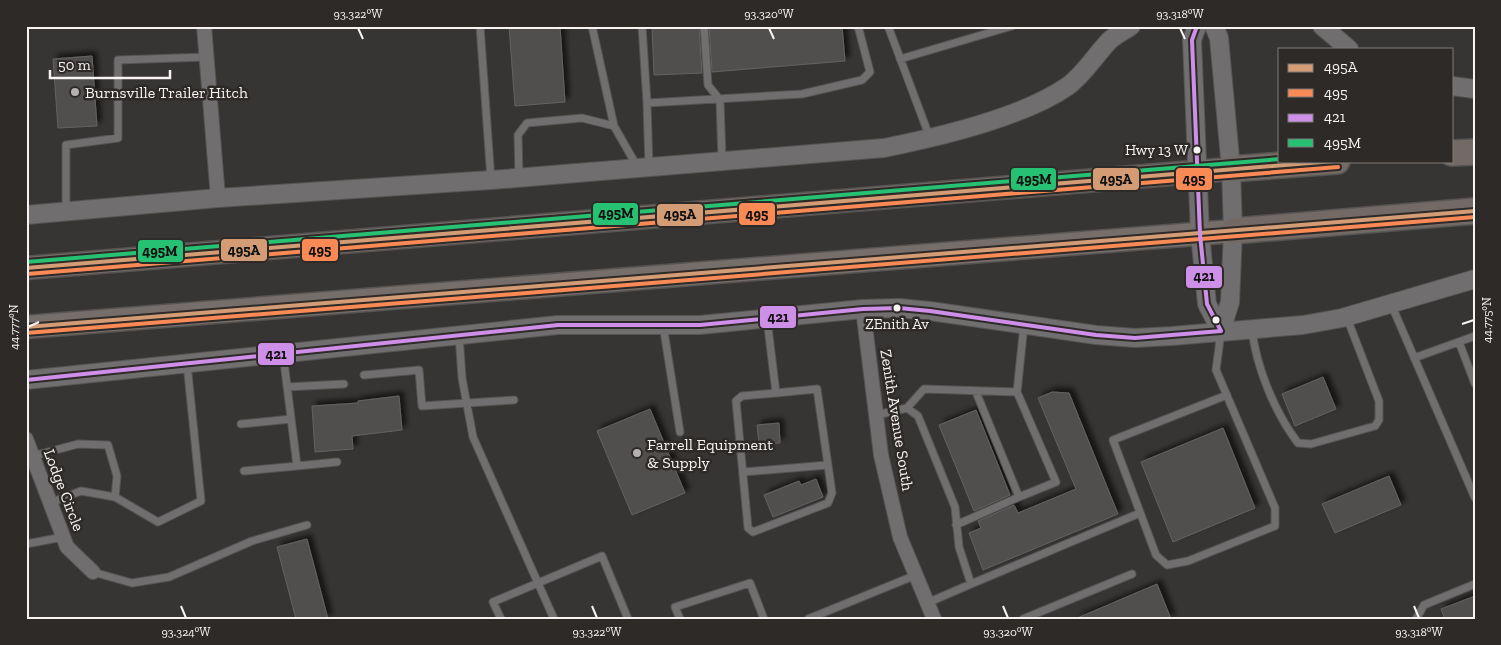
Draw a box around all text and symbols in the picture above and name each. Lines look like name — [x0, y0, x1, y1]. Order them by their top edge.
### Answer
text: 93.322°W — [334, 7, 383, 21]
text: 93.320°W — [744, 7, 795, 21]
text: 93.318°W — [1156, 7, 1205, 21]
scale bar — [50, 48, 170, 80]
legend — [1278, 48, 1454, 162]
text: 50 m — [58, 56, 91, 74]
text: 495A — [1324, 58, 1358, 76]
place label: Burnsville Trailer Hitch — [85, 83, 248, 102]
text: 495 — [1324, 84, 1348, 102]
marker: Burnsville Trailer Hitch — [69, 86, 81, 98]
text: 421 — [1324, 108, 1346, 126]
text: 495M — [1324, 134, 1361, 152]
place label: Hwy 13 W — [1125, 141, 1188, 159]
marker: Hwy 13 W — [1192, 145, 1202, 155]
line badge: 495M — [1010, 167, 1057, 191]
line badge: 495A — [1092, 167, 1140, 191]
line badge: 495 — [1175, 167, 1213, 191]
text: 495M — [1016, 171, 1052, 188]
text: 495A — [1100, 171, 1133, 188]
text: 495 — [1183, 171, 1205, 188]
line badge: 495M — [592, 202, 639, 226]
line badge: 495 — [738, 202, 776, 226]
line badge: 495A — [656, 203, 704, 227]
text: 495M — [598, 205, 634, 222]
text: 495A — [664, 206, 697, 223]
text: 495 — [746, 206, 768, 223]
line badge: 495A — [220, 238, 268, 262]
line badge: 495 — [301, 238, 339, 262]
line badge: 495M — [137, 239, 184, 263]
text: 495A — [228, 242, 261, 259]
text: 495 — [309, 242, 331, 259]
text: 495M — [142, 243, 178, 260]
line badge: 421 — [1185, 265, 1223, 289]
text: 421 — [1193, 268, 1215, 285]
text: 44.775°N — [1480, 297, 1494, 343]
marker: ZEnith Av — [892, 303, 902, 313]
text: 44.777°N — [7, 304, 21, 350]
line badge: 421 — [759, 305, 797, 329]
text: 421 — [767, 309, 789, 326]
place label: ZEnith Av — [865, 315, 929, 333]
unlabelled marker — [1211, 315, 1221, 325]
line badge: 421 — [257, 342, 295, 366]
text: 421 — [265, 346, 287, 363]
street label: Zenith Avenue South — [876, 348, 918, 492]
place label: Farrell Equipment & Supply — [647, 435, 773, 472]
street label: Lodge Circle — [40, 446, 88, 534]
marker: Farrell Equipment & Supply — [631, 447, 643, 459]
text: 93.324°W — [162, 625, 211, 639]
text: 93.322°W — [573, 625, 622, 639]
text: 93.320°W — [983, 625, 1034, 639]
text: 93.318°W — [1395, 625, 1444, 639]

